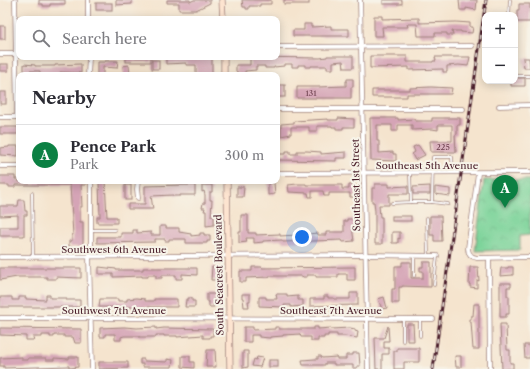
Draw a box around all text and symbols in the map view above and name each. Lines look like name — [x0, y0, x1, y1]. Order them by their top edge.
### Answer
map controls — [482, 12, 518, 84]
button: + — [482, 12, 518, 48]
search box — [16, 16, 280, 60]
icon: search — [30, 27, 52, 49]
text: Search here — [62, 29, 147, 48]
button: − — [482, 48, 518, 84]
text: Nearby — [32, 88, 96, 108]
house number: 131 — [305, 88, 317, 98]
text: Pence Park — [70, 137, 156, 156]
street label: Southeast 1st Street — [349, 138, 363, 231]
house number: 225 — [436, 142, 450, 152]
text: A — [40, 147, 50, 163]
text: 300 m — [225, 147, 264, 163]
text: Park — [70, 156, 98, 172]
street label: Southeast 5th Avenue — [376, 159, 479, 172]
pin: A — [492, 175, 518, 208]
street label: South Seacrest Boulevard — [211, 214, 227, 336]
your location — [292, 227, 312, 247]
street label: Southwest 6th Avenue — [61, 243, 167, 256]
street label: Southwest 7th Avenue — [62, 304, 167, 317]
street label: Southeast 7th Avenue — [280, 304, 382, 317]

